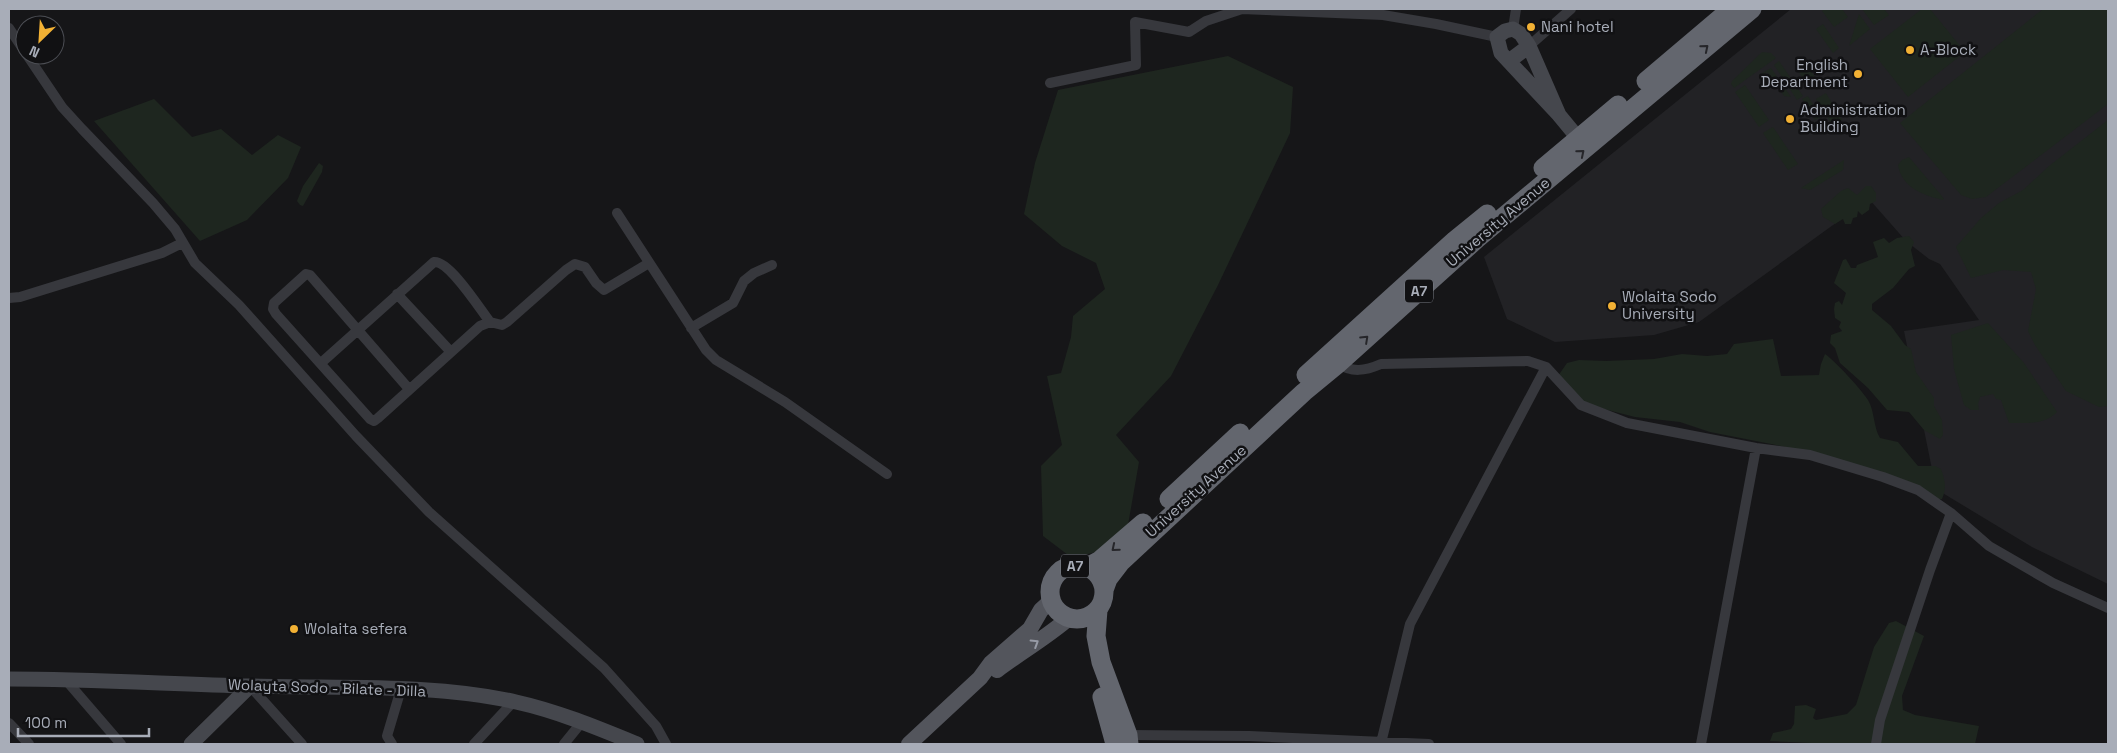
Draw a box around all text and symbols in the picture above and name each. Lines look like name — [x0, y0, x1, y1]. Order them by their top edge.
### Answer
north arrow — [15, 15, 65, 65]
place label: Nani hotel — [1541, 17, 1614, 36]
marker: Nani hotel — [1525, 21, 1537, 33]
place label: A-Block — [1920, 40, 1976, 59]
text: N — [26, 42, 43, 62]
marker: A-Block — [1904, 44, 1916, 56]
one-way arrow — [1699, 46, 1708, 54]
place label: English Department — [1761, 55, 1848, 91]
marker: English Department — [1852, 68, 1864, 80]
place label: Administration Building — [1800, 100, 1906, 136]
marker: Administration Building — [1784, 113, 1796, 125]
one-way arrow — [1575, 150, 1584, 159]
street label: University Avenue — [1442, 173, 1553, 270]
road number: A7 — [1405, 280, 1433, 302]
place label: Wolaita Sodo University — [1622, 287, 1717, 323]
marker: Wolaita Sodo University — [1606, 300, 1618, 312]
one-way arrow — [1360, 336, 1369, 345]
street label: University Avenue — [1141, 440, 1250, 541]
one-way arrow — [1112, 542, 1121, 551]
road number: A7 — [1061, 554, 1089, 578]
place label: Wolaita sefera — [304, 619, 408, 638]
marker: Wolaita sefera — [288, 623, 300, 635]
one-way arrow — [1030, 640, 1039, 649]
street label: Wolayta Sodo - Bilate - Dilla — [228, 675, 427, 700]
scale bar — [18, 706, 149, 738]
text: 100 m — [25, 713, 67, 732]

